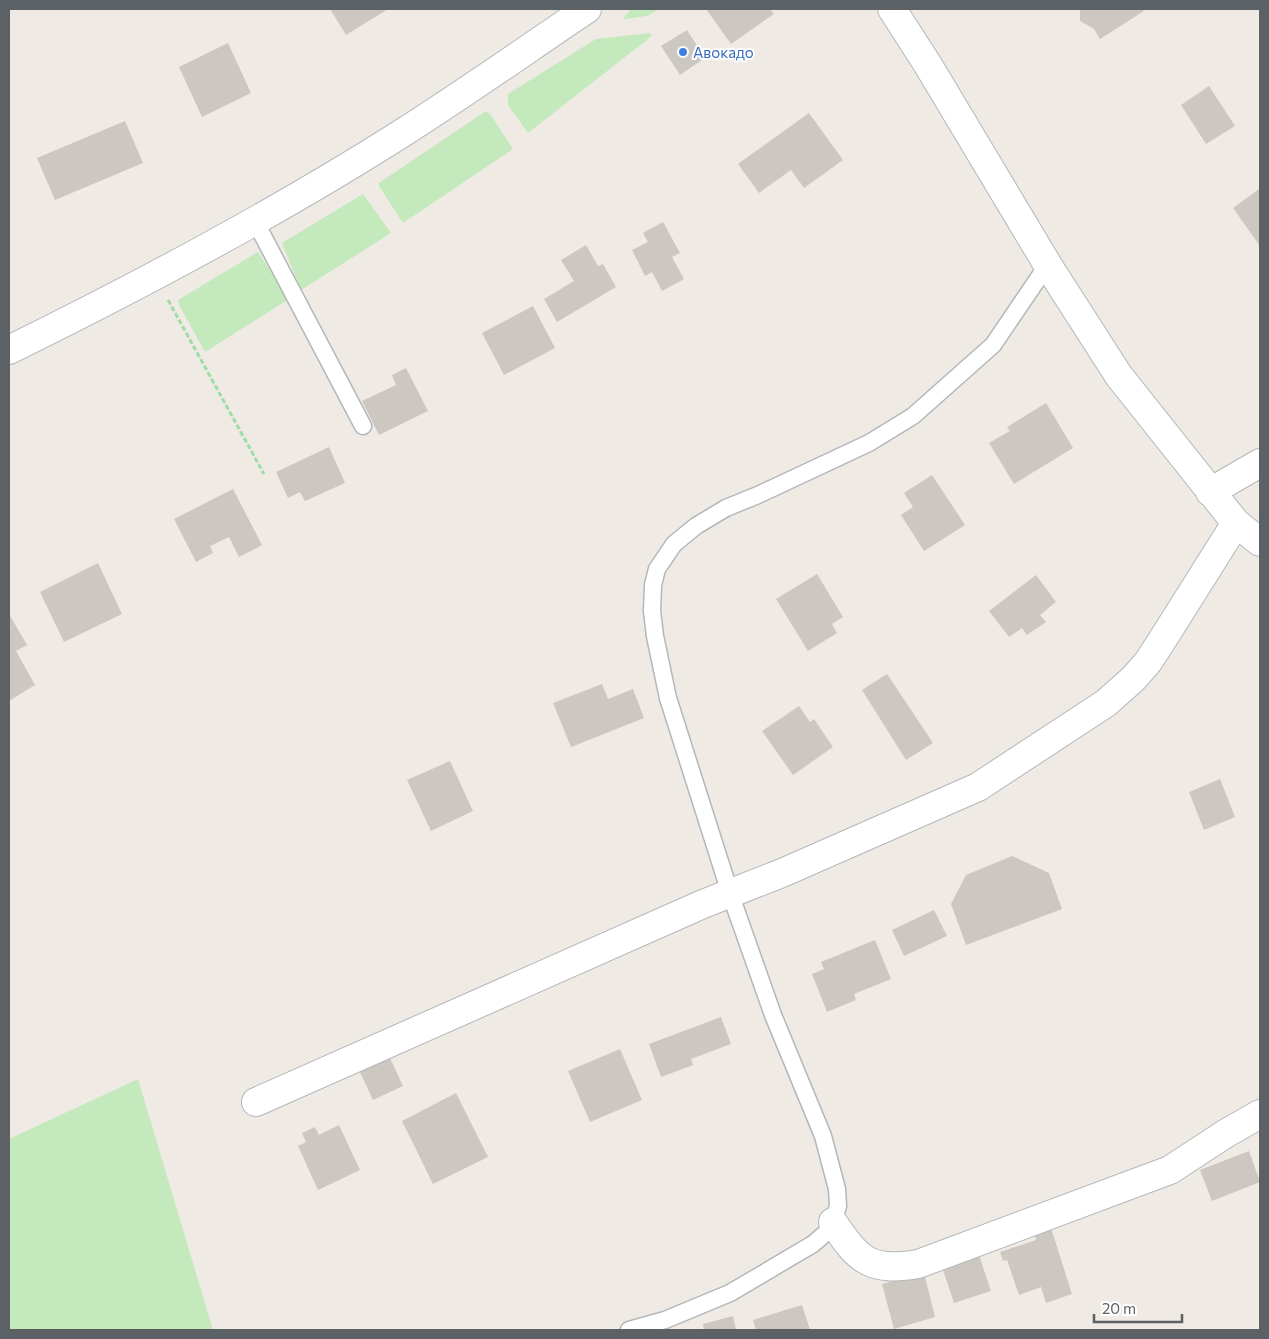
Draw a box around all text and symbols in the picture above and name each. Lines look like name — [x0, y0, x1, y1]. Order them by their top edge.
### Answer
place label: Авокадо — [693, 43, 754, 61]
marker: Авокадо — [677, 46, 689, 58]
scale bar — [1094, 1292, 1182, 1324]
text: 20 m — [1102, 1299, 1136, 1317]

